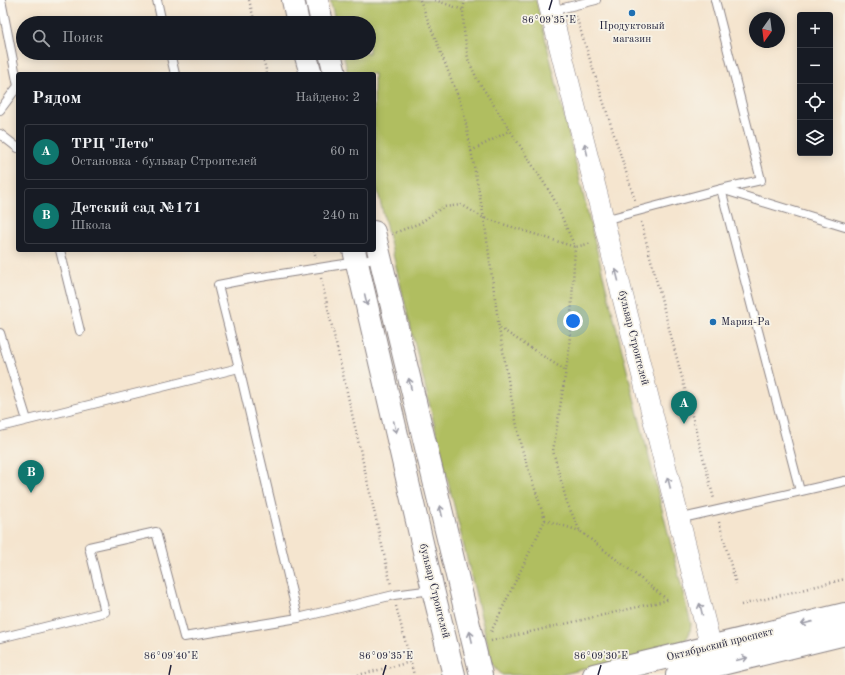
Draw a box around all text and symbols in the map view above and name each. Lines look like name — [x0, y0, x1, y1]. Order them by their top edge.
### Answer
marker: Продуктовый магазин — [627, 8, 637, 18]
north arrow — [749, 12, 785, 48]
map controls — [797, 12, 833, 156]
button: + — [797, 12, 833, 48]
text: 86°09'35"E — [522, 15, 576, 25]
search box — [16, 16, 376, 60]
place label: Продуктовый магазин — [599, 21, 665, 45]
icon: search — [30, 27, 52, 49]
text: Поиск — [62, 31, 103, 46]
button: − — [797, 48, 833, 84]
button: locate — [797, 84, 833, 120]
text: Рядом — [32, 90, 81, 107]
text: Найдено: 2 — [296, 91, 360, 104]
button: layers — [797, 120, 833, 156]
text: ТРЦ "Лето" — [71, 137, 154, 152]
one-way arrow — [581, 143, 589, 156]
text: A — [41, 145, 51, 158]
text: 60 m — [330, 145, 359, 158]
text: Остановка · бульвар Строителей — [71, 155, 257, 168]
text: Детский сад №171 — [71, 201, 201, 216]
text: B — [41, 209, 51, 222]
text: 240 m — [322, 209, 359, 222]
text: Школа — [71, 219, 111, 232]
one-way arrow — [613, 269, 620, 282]
street label: бульвар Строителей — [616, 289, 650, 387]
one-way arrow — [363, 293, 371, 306]
your location — [563, 311, 583, 331]
marker: Мария-Ра — [708, 317, 718, 327]
place label: Мария-Ра — [721, 317, 771, 328]
one-way arrow — [406, 378, 414, 391]
pin: A — [671, 391, 697, 424]
one-way arrow — [392, 420, 400, 433]
pin: B — [18, 460, 44, 493]
one-way arrow — [665, 477, 672, 490]
one-way arrow — [436, 505, 444, 518]
street label: бульвар Строителей — [417, 542, 451, 640]
one-way arrow — [697, 603, 704, 616]
one-way arrow — [801, 620, 814, 628]
street label: Октябрьский проспект — [666, 626, 774, 664]
one-way arrow — [466, 631, 474, 644]
text: 86°09'40"E — [144, 651, 198, 661]
text: 86°09'35"E — [359, 651, 413, 661]
text: 86°09'30"E — [574, 651, 628, 661]
one-way arrow — [735, 655, 748, 662]

